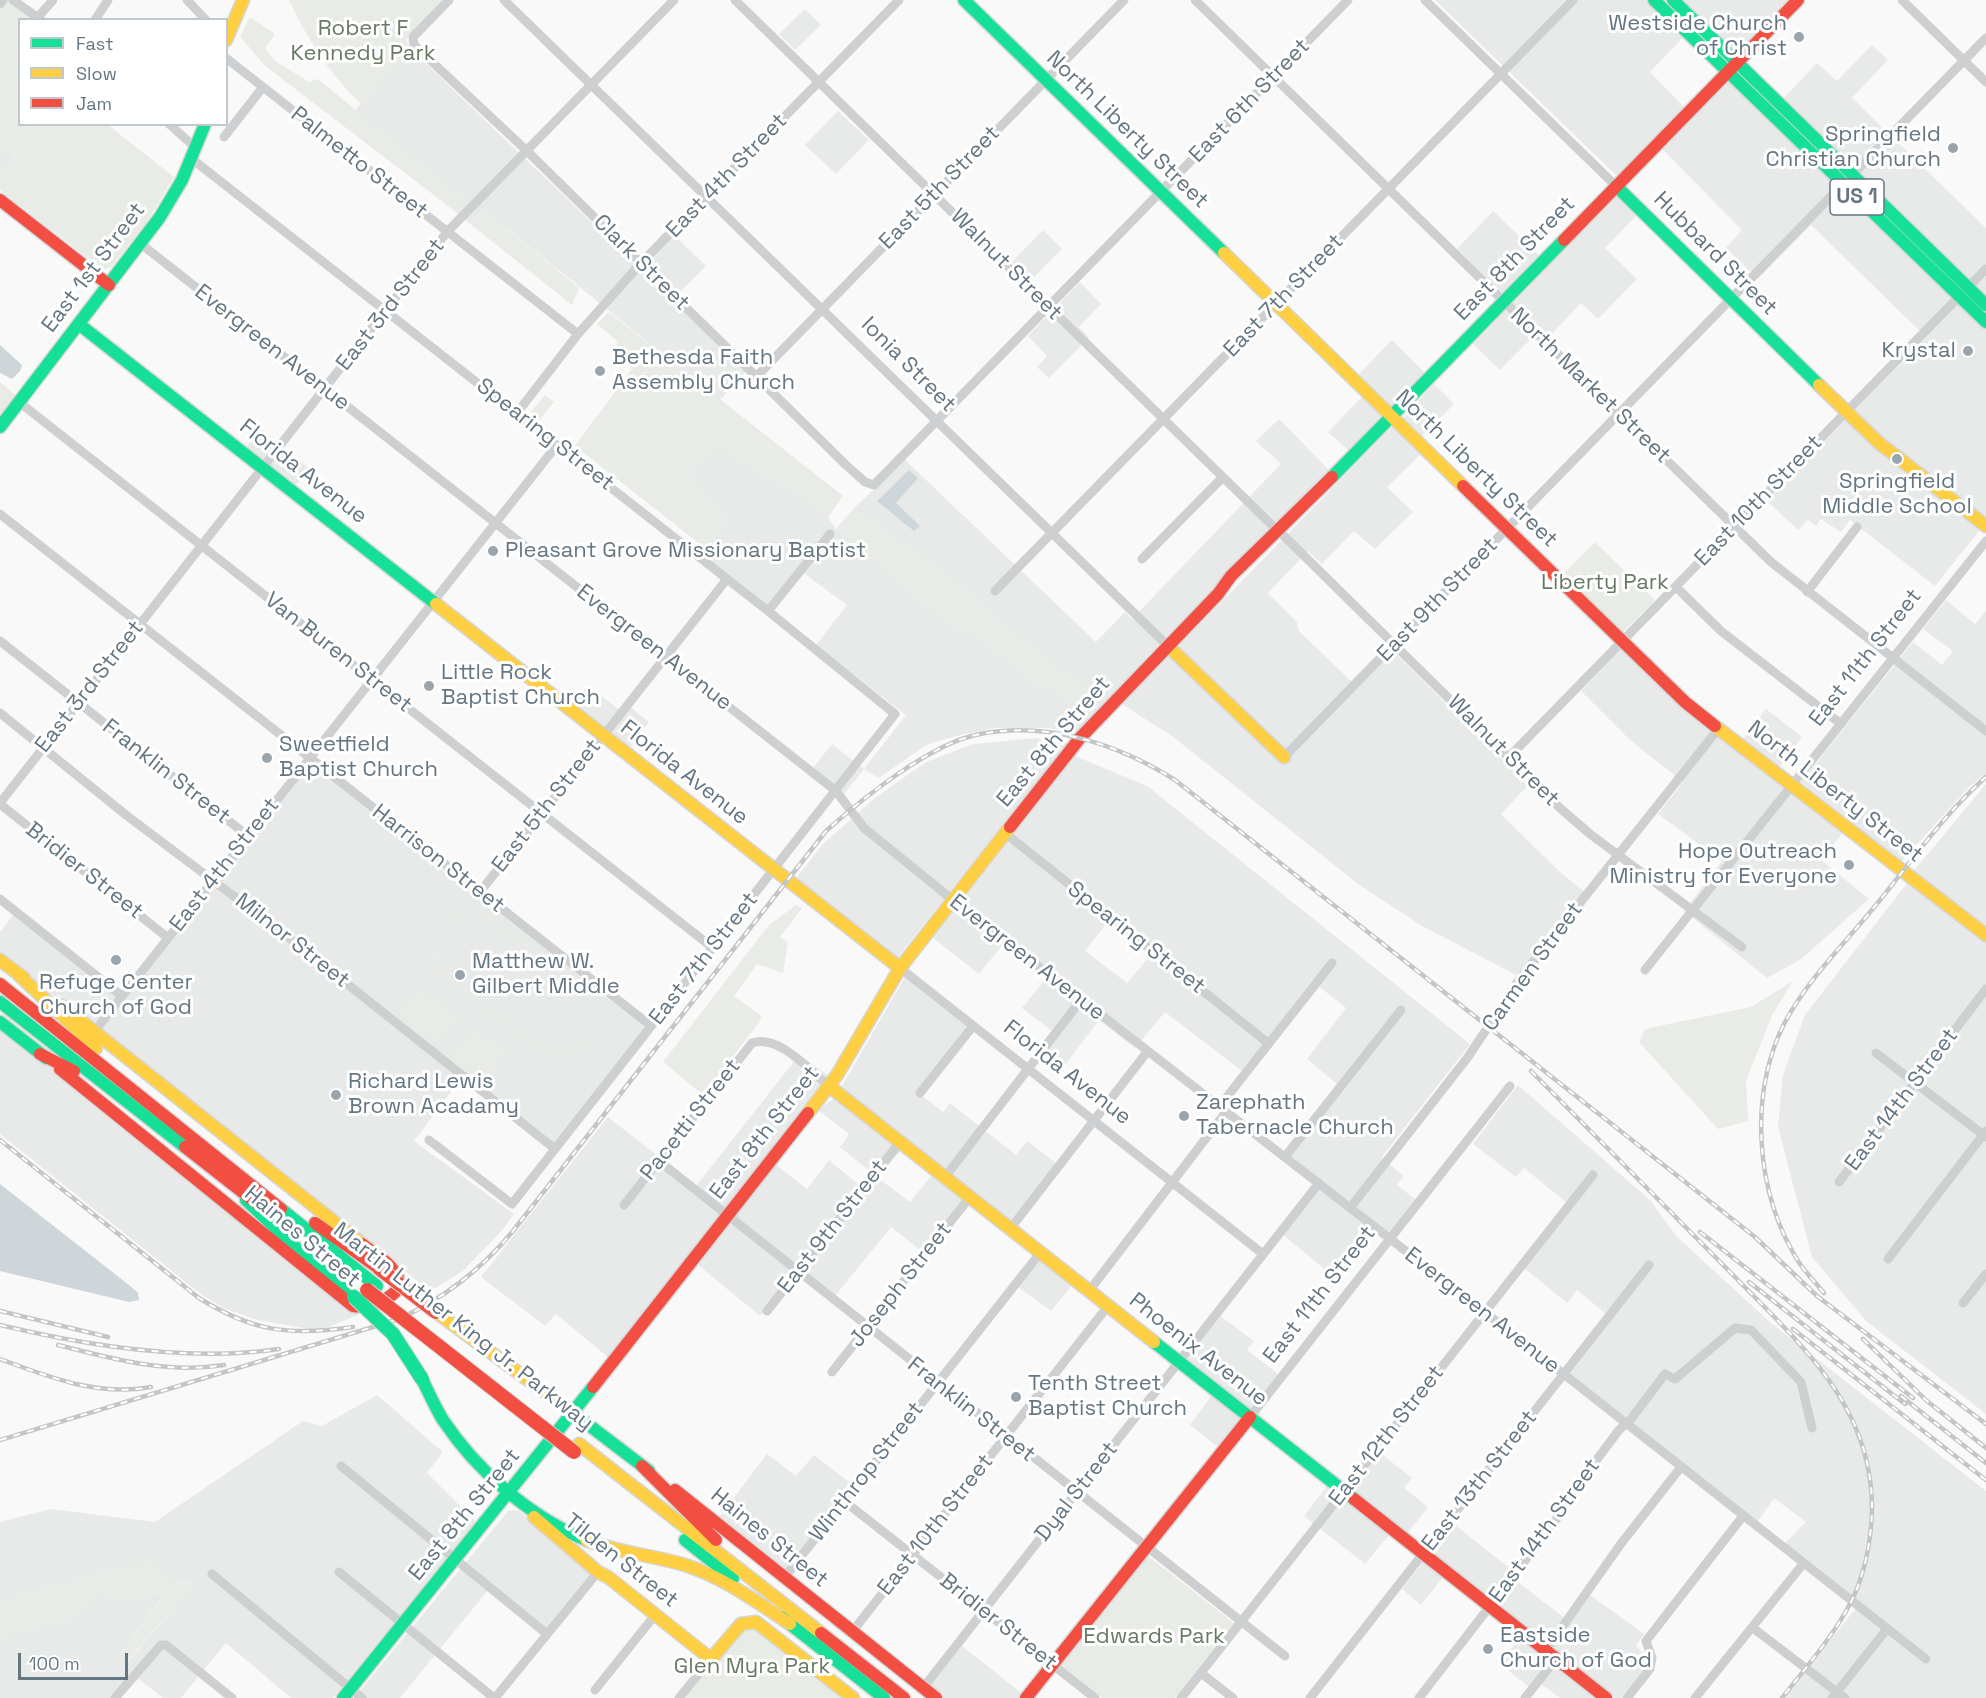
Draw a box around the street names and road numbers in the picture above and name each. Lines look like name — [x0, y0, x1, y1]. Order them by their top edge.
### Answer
street label: East 6th Street — [1184, 34, 1316, 168]
street label: North Liberty Street — [1040, 46, 1214, 214]
street label: Palmetto Street — [285, 101, 433, 225]
street label: East 4th Street — [661, 108, 793, 244]
street label: East 5th Street — [874, 121, 1006, 255]
road number: US 1 — [1830, 179, 1884, 215]
street label: Hubbard Street — [1648, 187, 1782, 321]
street label: East 8th Street — [1449, 191, 1581, 327]
street label: East 1st Street — [37, 198, 151, 338]
street label: Walnut Street — [945, 204, 1067, 326]
street label: Clark Street — [587, 209, 695, 317]
street label: East 7th Street — [1219, 229, 1349, 363]
street label: East 3rd Street — [331, 234, 451, 376]
street label: Evergreen Avenue — [189, 279, 355, 417]
street label: North Market Street — [1504, 303, 1676, 469]
street label: Ionia Street — [855, 312, 961, 418]
street label: Spearing Street — [471, 373, 619, 497]
street label: North Liberty Street — [1389, 385, 1563, 553]
street label: Florida Avenue — [234, 414, 372, 530]
street label: East 10th Street — [1690, 430, 1828, 572]
street label: East 9th Street — [1372, 533, 1504, 667]
street label: Evergreen Avenue — [571, 579, 737, 717]
street label: East 11th Street — [1804, 584, 1928, 732]
street label: Van Buren Street — [259, 587, 417, 719]
street label: East 3rd Street — [30, 616, 150, 758]
street label: East 8th Street — [992, 671, 1116, 813]
street label: Walnut Street — [1442, 690, 1564, 812]
street label: Franklin Street — [97, 714, 235, 830]
street label: Florida Avenue — [615, 715, 753, 831]
street label: North Liberty Street — [1742, 715, 1928, 869]
street label: East 5th Street — [487, 734, 607, 878]
street label: East 4th Street — [165, 793, 285, 937]
street label: Harrison Street — [367, 799, 509, 919]
street label: Bridier Street — [20, 817, 148, 925]
street label: Spearing Street — [1062, 876, 1210, 1000]
street label: East 7th Street — [644, 887, 764, 1031]
street label: Milnor Street — [229, 888, 355, 994]
street label: Evergreen Avenue — [944, 889, 1110, 1027]
street label: Carmen Street — [1477, 897, 1589, 1037]
street label: Florida Avenue — [998, 1015, 1136, 1131]
street label: East 14th Street — [1840, 1024, 1964, 1176]
street label: Pacetti Street — [635, 1054, 747, 1186]
street label: East 8th Street — [705, 1061, 825, 1205]
street label: East 9th Street — [773, 1155, 893, 1299]
street label: Haines Street — [239, 1181, 365, 1293]
street label: Martin Luther King Jr. Parkway — [328, 1217, 598, 1437]
street label: Joseph Street — [844, 1217, 958, 1353]
street label: East 11th Street — [1258, 1221, 1382, 1369]
street label: Evergreen Avenue — [1399, 1242, 1565, 1380]
street label: Phoenix Avenue — [1123, 1288, 1273, 1412]
street label: Franklin Street — [902, 1352, 1040, 1468]
street label: East 12th Street — [1324, 1360, 1450, 1512]
street label: Winthrop Street — [804, 1397, 930, 1547]
street label: East 13th Street — [1417, 1405, 1543, 1557]
street label: Dyal Street — [1030, 1437, 1124, 1547]
street label: East 8th Street — [404, 1444, 526, 1586]
street label: East 10th Street — [873, 1449, 999, 1601]
street label: East 14th Street — [1484, 1454, 1606, 1608]
street label: Haines Street — [705, 1483, 833, 1593]
street label: Tilden Street — [559, 1508, 683, 1614]
street label: Bridier Street — [934, 1568, 1062, 1676]

